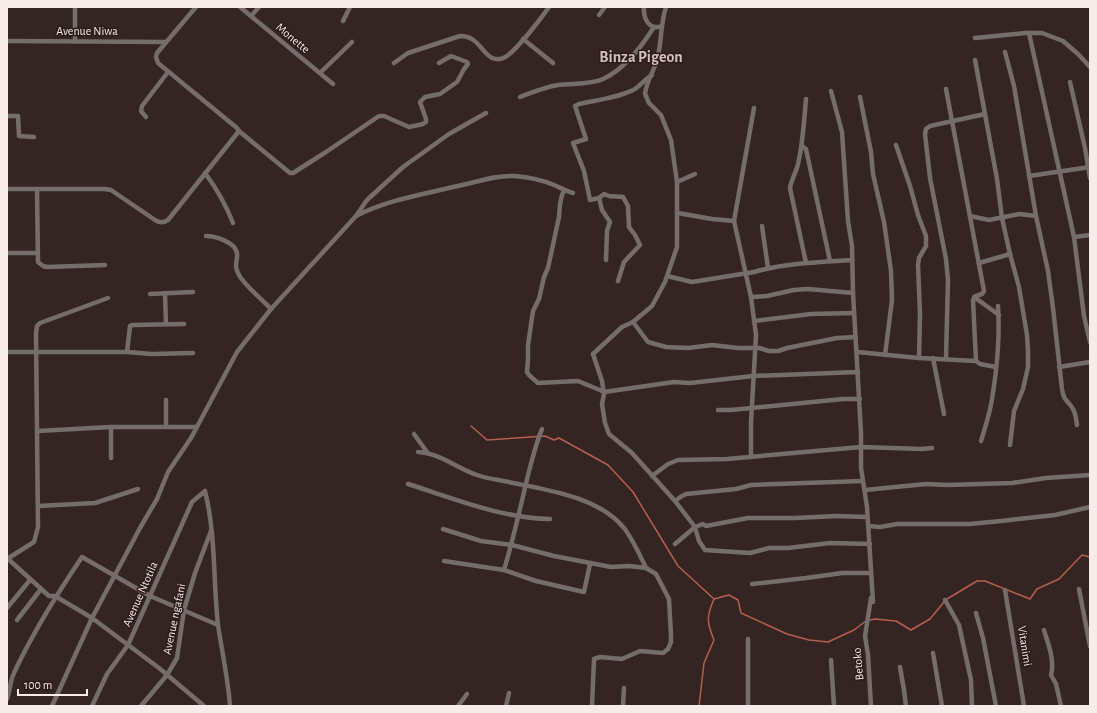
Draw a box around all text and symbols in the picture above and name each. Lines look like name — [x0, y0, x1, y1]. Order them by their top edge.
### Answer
street label: Monette — [274, 21, 312, 55]
street label: Avenue Niwa — [56, 25, 118, 37]
district label: Binza Pigeon — [599, 49, 683, 65]
street label: Avenue Ntotila — [120, 559, 160, 628]
street label: Avenue ngafani — [161, 582, 187, 656]
street label: Vitanimi — [1016, 625, 1034, 667]
street label: Betoko — [851, 647, 865, 681]
scale bar — [18, 671, 87, 697]
text: 100 m — [24, 679, 52, 691]

